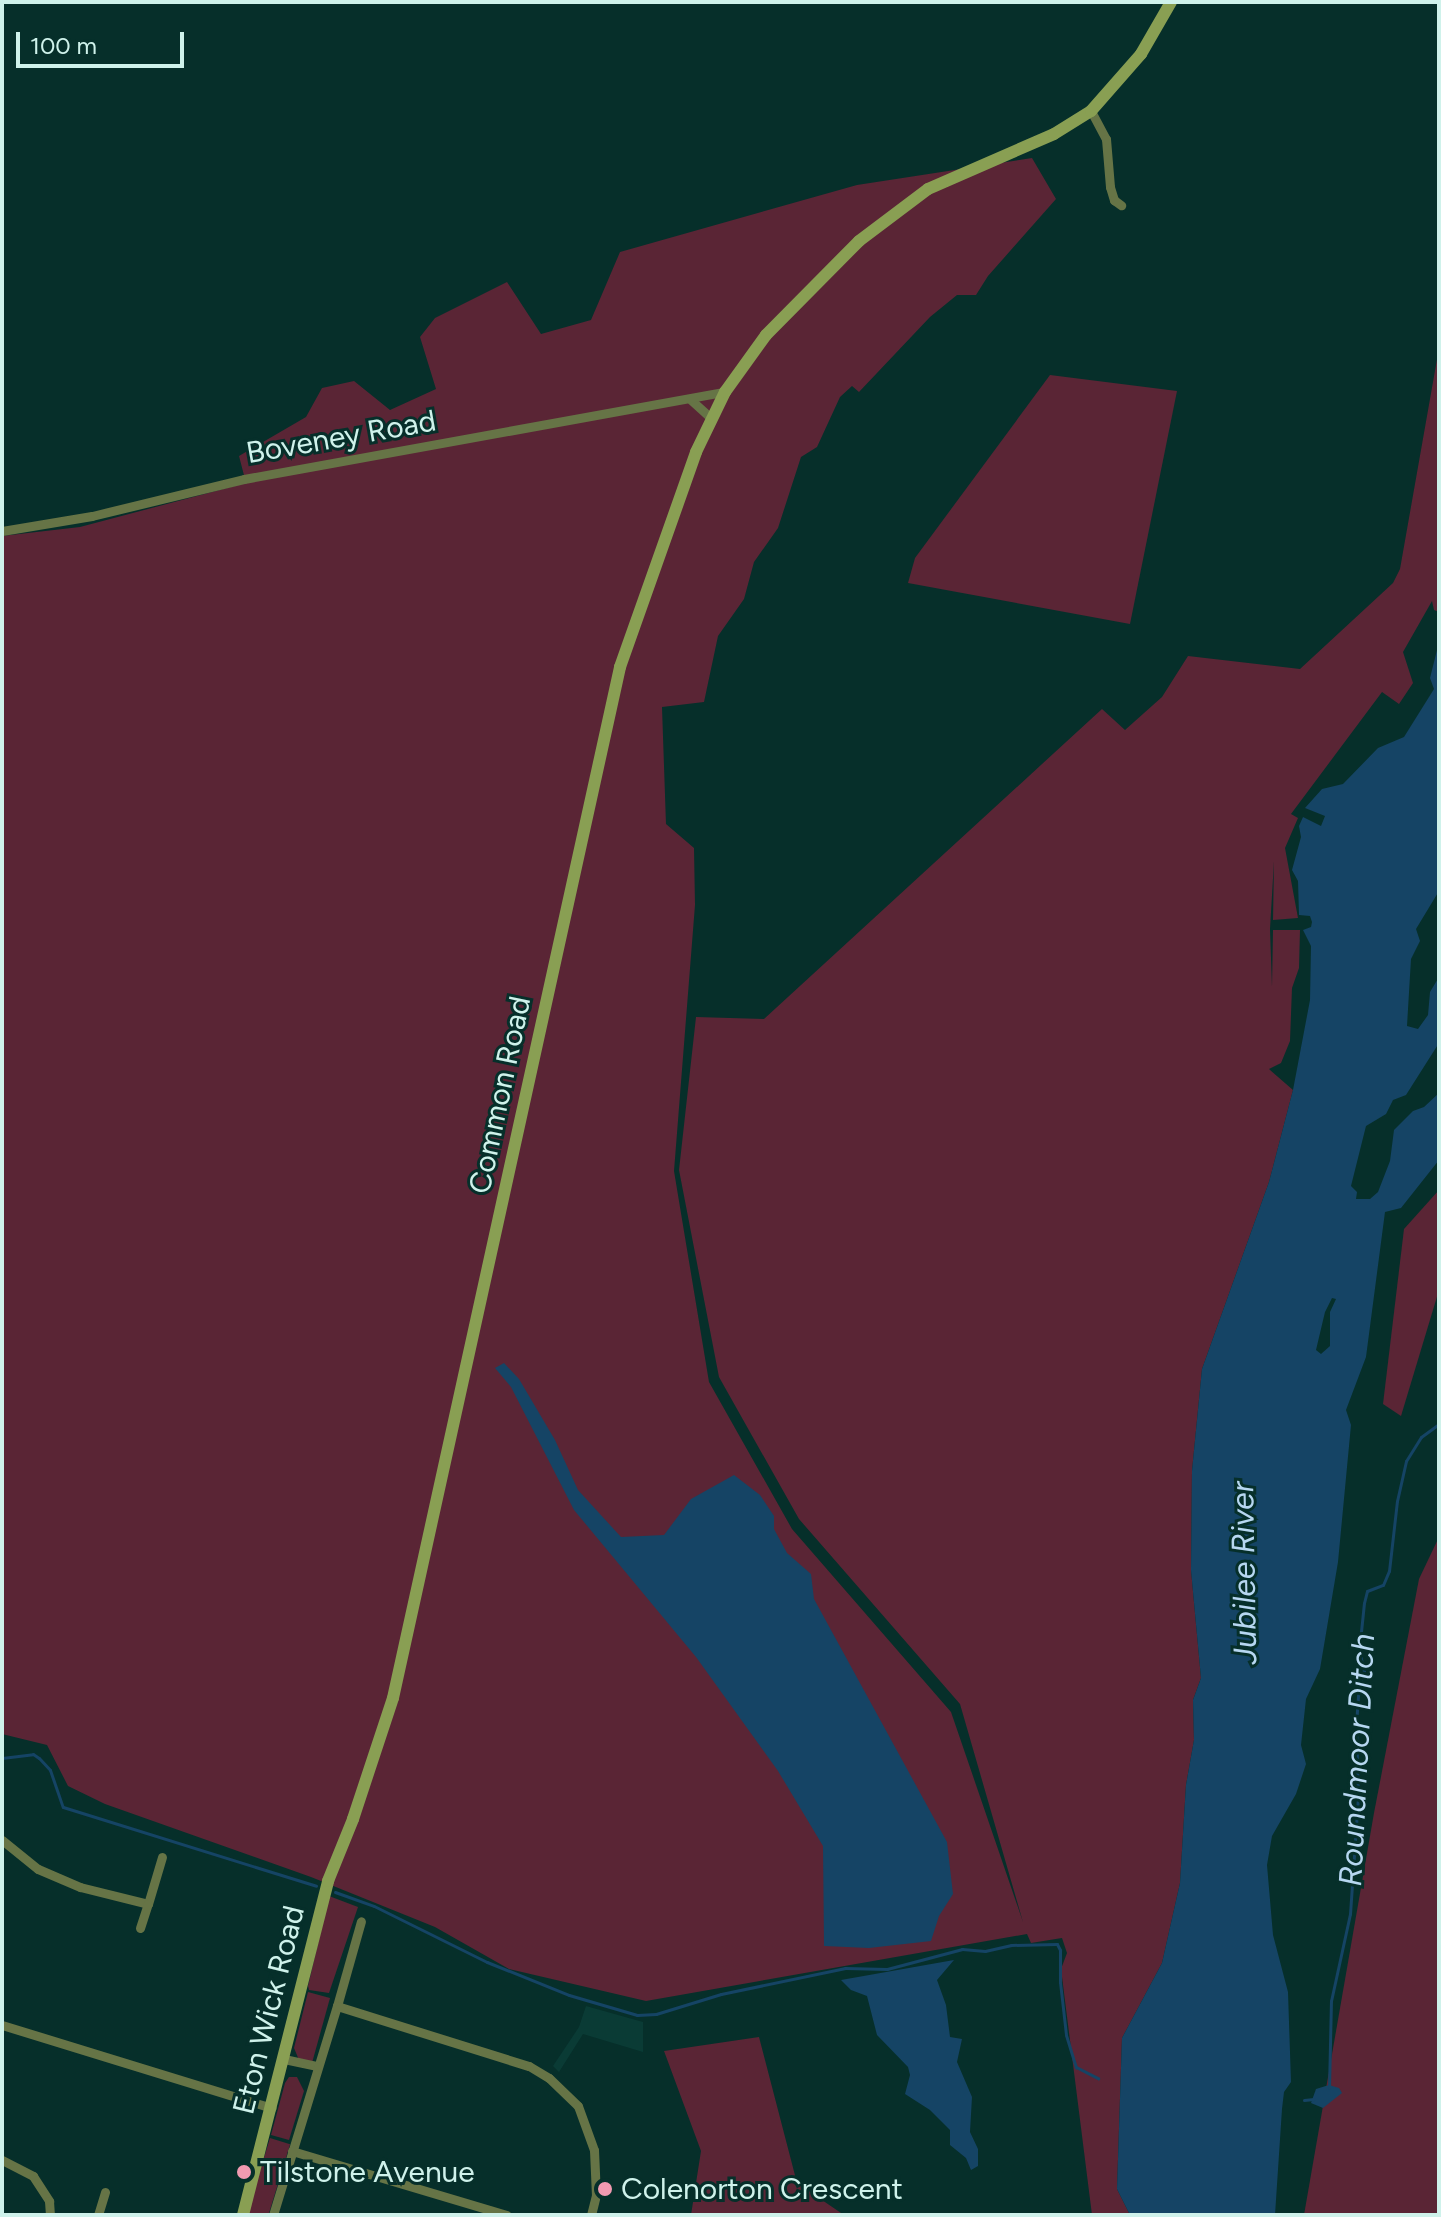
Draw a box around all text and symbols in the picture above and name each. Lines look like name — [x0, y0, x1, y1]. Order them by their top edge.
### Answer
scale bar — [20, 16, 188, 66]
text: 100 m — [30, 31, 97, 60]
street label: Boveney Road — [243, 403, 439, 471]
street label: Common Road — [462, 993, 538, 1197]
water label: Jubilee River — [1223, 1481, 1265, 1665]
water label: Roundmoor Ditch — [1331, 1633, 1383, 1887]
street label: Eton Wick Road — [226, 1902, 312, 2118]
place label: Tilstone Avenue — [260, 2154, 475, 2190]
marker: Tilstone Avenue — [235, 2163, 253, 2181]
place label: Colenorton Crescent — [621, 2171, 903, 2207]
marker: Colenorton Crescent — [596, 2180, 614, 2198]

